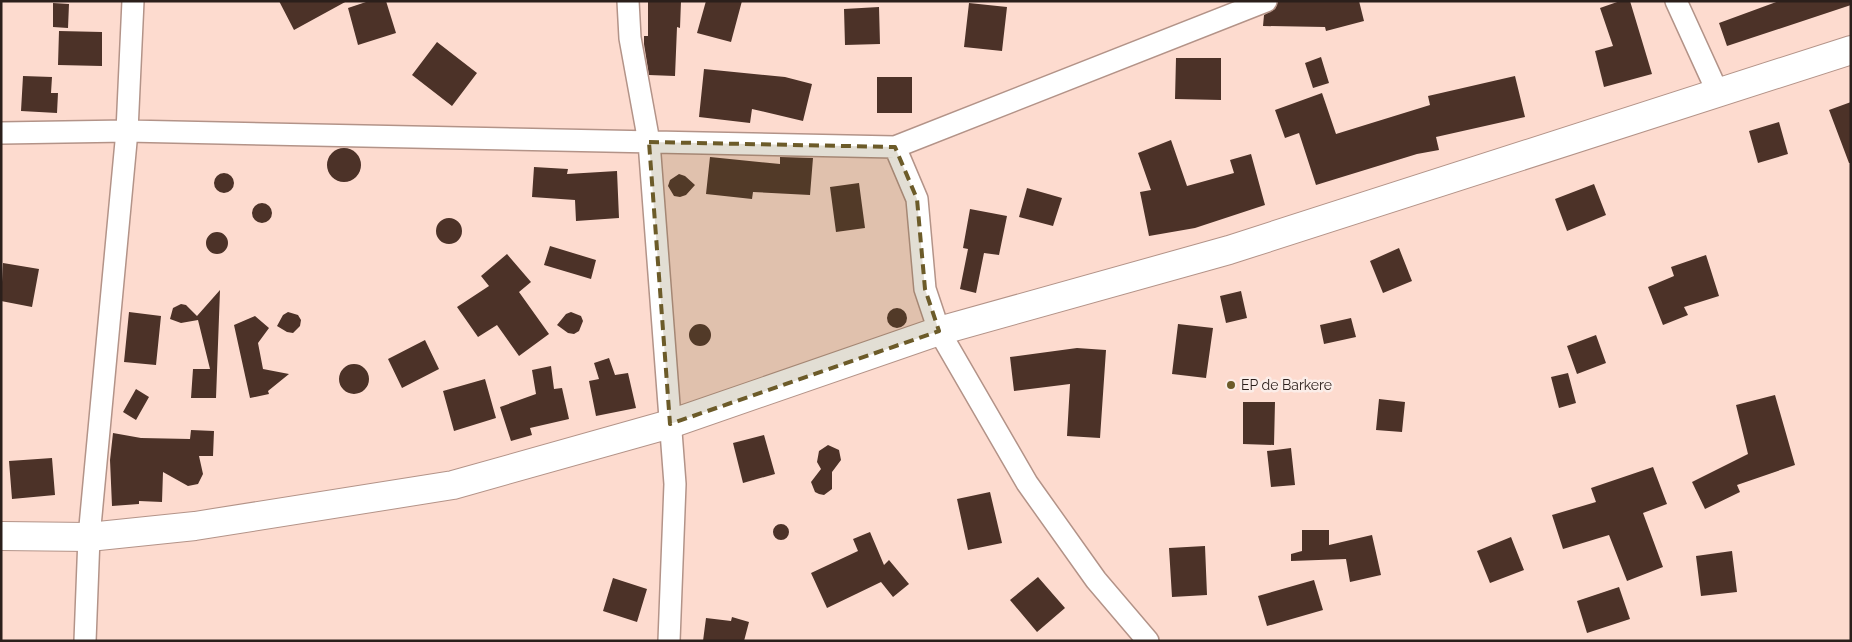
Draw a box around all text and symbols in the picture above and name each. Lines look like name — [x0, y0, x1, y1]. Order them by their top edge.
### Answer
place label: EP de Barkere — [1241, 377, 1332, 393]
marker: EP de Barkere — [1225, 379, 1237, 391]

